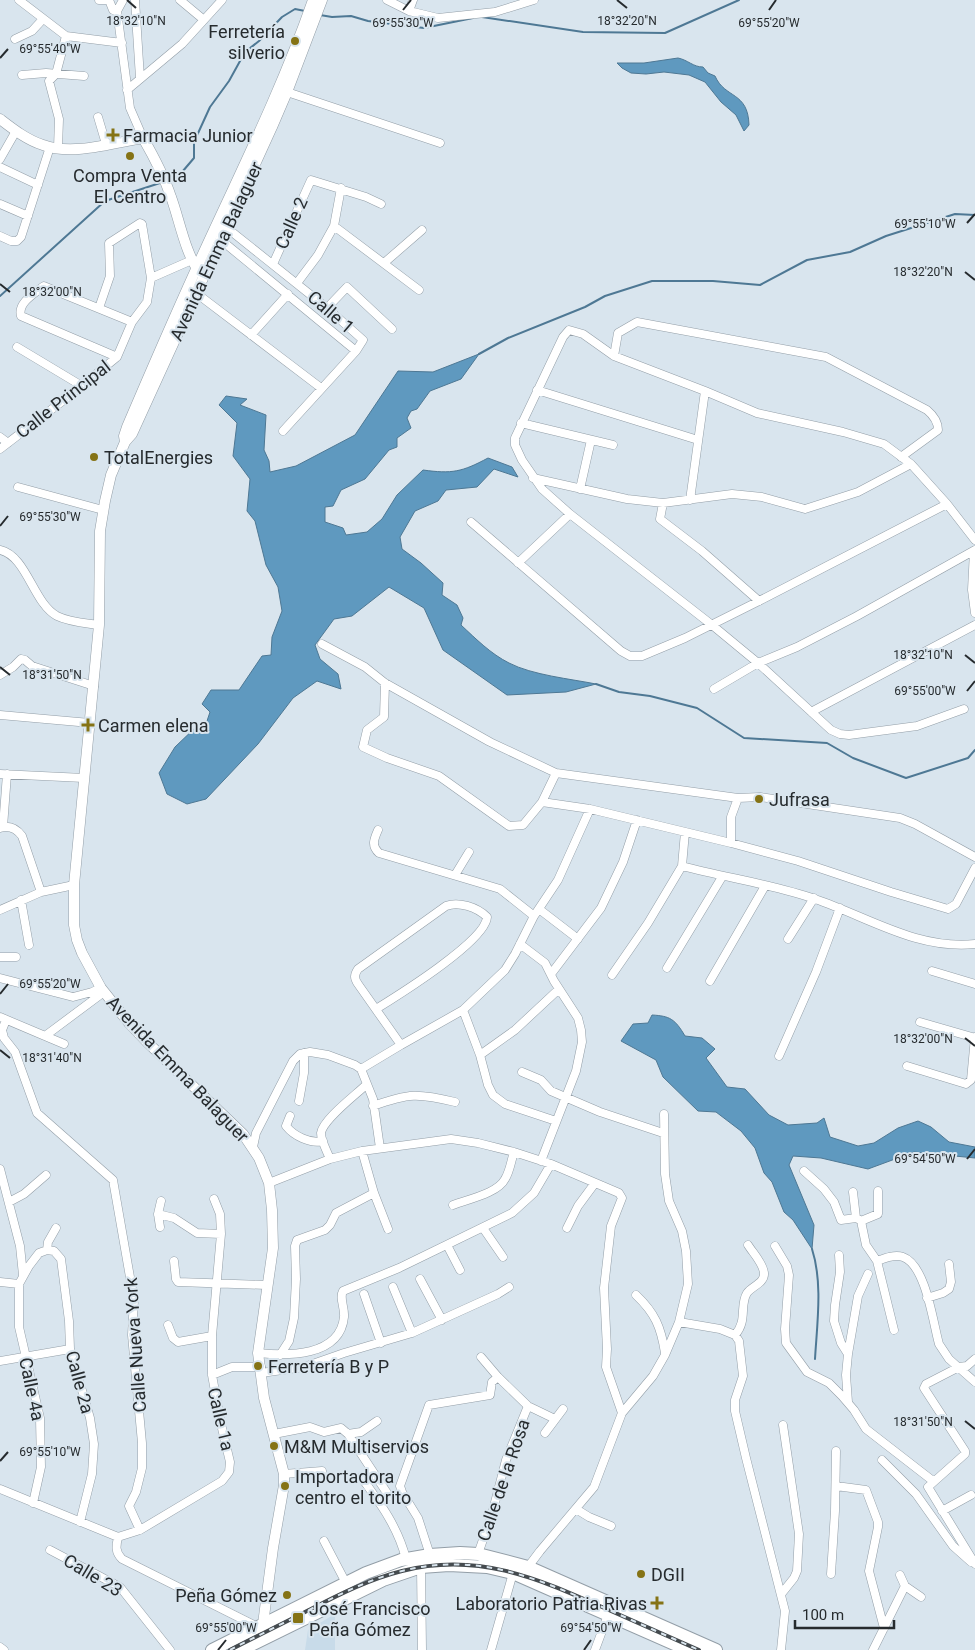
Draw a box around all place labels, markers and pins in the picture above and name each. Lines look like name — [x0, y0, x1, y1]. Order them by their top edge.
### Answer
place label: Ferretería silverio — [208, 21, 285, 63]
marker: Ferretería silverio — [289, 35, 301, 47]
place label: Farmacia Junior — [123, 125, 253, 146]
marker: Farmacia Junior — [107, 129, 119, 141]
marker: Compra Venta El Centro — [124, 150, 136, 162]
place label: Compra Venta El Centro — [73, 165, 187, 207]
place label: TotalEnergies — [104, 447, 213, 468]
marker: TotalEnergies — [88, 451, 100, 463]
place label: Carmen elena — [98, 715, 209, 736]
marker: Carmen elena — [82, 719, 94, 731]
place label: Jufrasa — [769, 789, 830, 810]
marker: Jufrasa — [753, 793, 765, 805]
place label: Ferretería B y P — [268, 1356, 389, 1377]
marker: Ferretería B y P — [252, 1360, 264, 1372]
place label: M&M Multiservios — [284, 1436, 429, 1457]
marker: M&M Multiservios — [268, 1440, 280, 1452]
place label: Importadora centro el torito — [295, 1466, 411, 1508]
marker: Importadora centro el torito — [279, 1480, 291, 1492]
place label: DGII — [651, 1564, 685, 1585]
marker: DGII — [635, 1568, 647, 1580]
place label: Peña Gómez — [175, 1585, 277, 1606]
marker: Peña Gómez — [281, 1589, 293, 1601]
place label: Laboratorio Patria Rivas — [456, 1593, 647, 1614]
marker: Laboratorio Patria Rivas — [651, 1597, 663, 1609]
place label: José Francisco Peña Gómez — [309, 1598, 430, 1640]
marker: José Francisco Peña Gómez — [291, 1611, 305, 1625]

